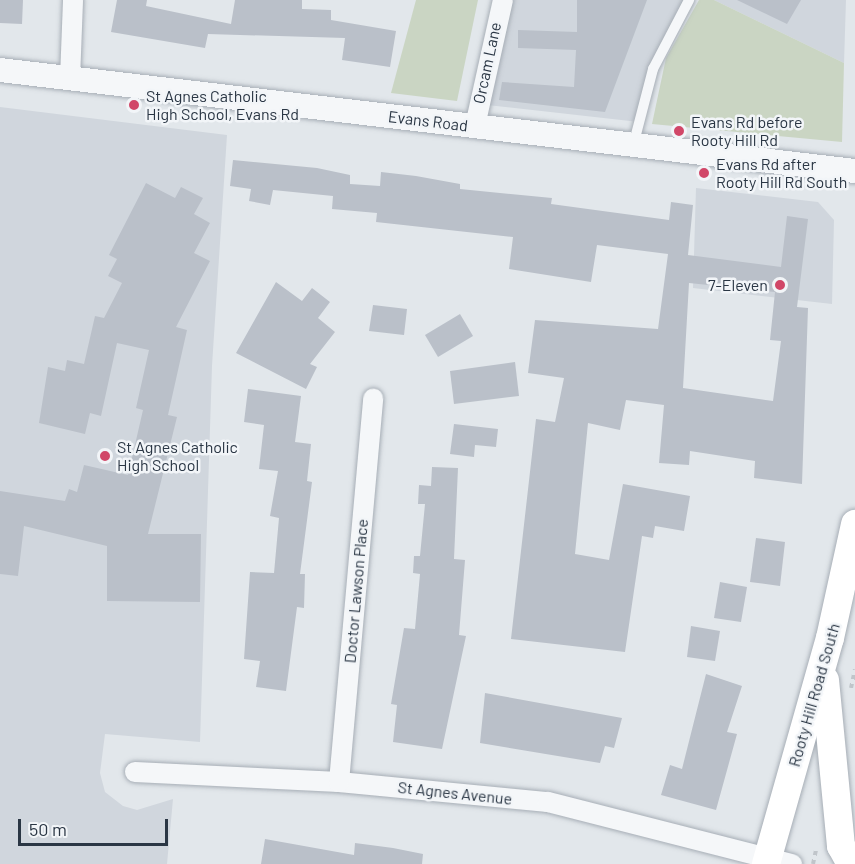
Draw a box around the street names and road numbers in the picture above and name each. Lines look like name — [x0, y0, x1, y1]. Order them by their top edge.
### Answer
street label: Orcam Lane — [469, 20, 505, 106]
street label: Evans Road — [387, 107, 469, 135]
street label: Doctor Lawson Place — [340, 518, 372, 664]
street label: Rooty Hill Road South — [784, 621, 844, 769]
street label: St Agnes Avenue — [397, 777, 513, 809]

